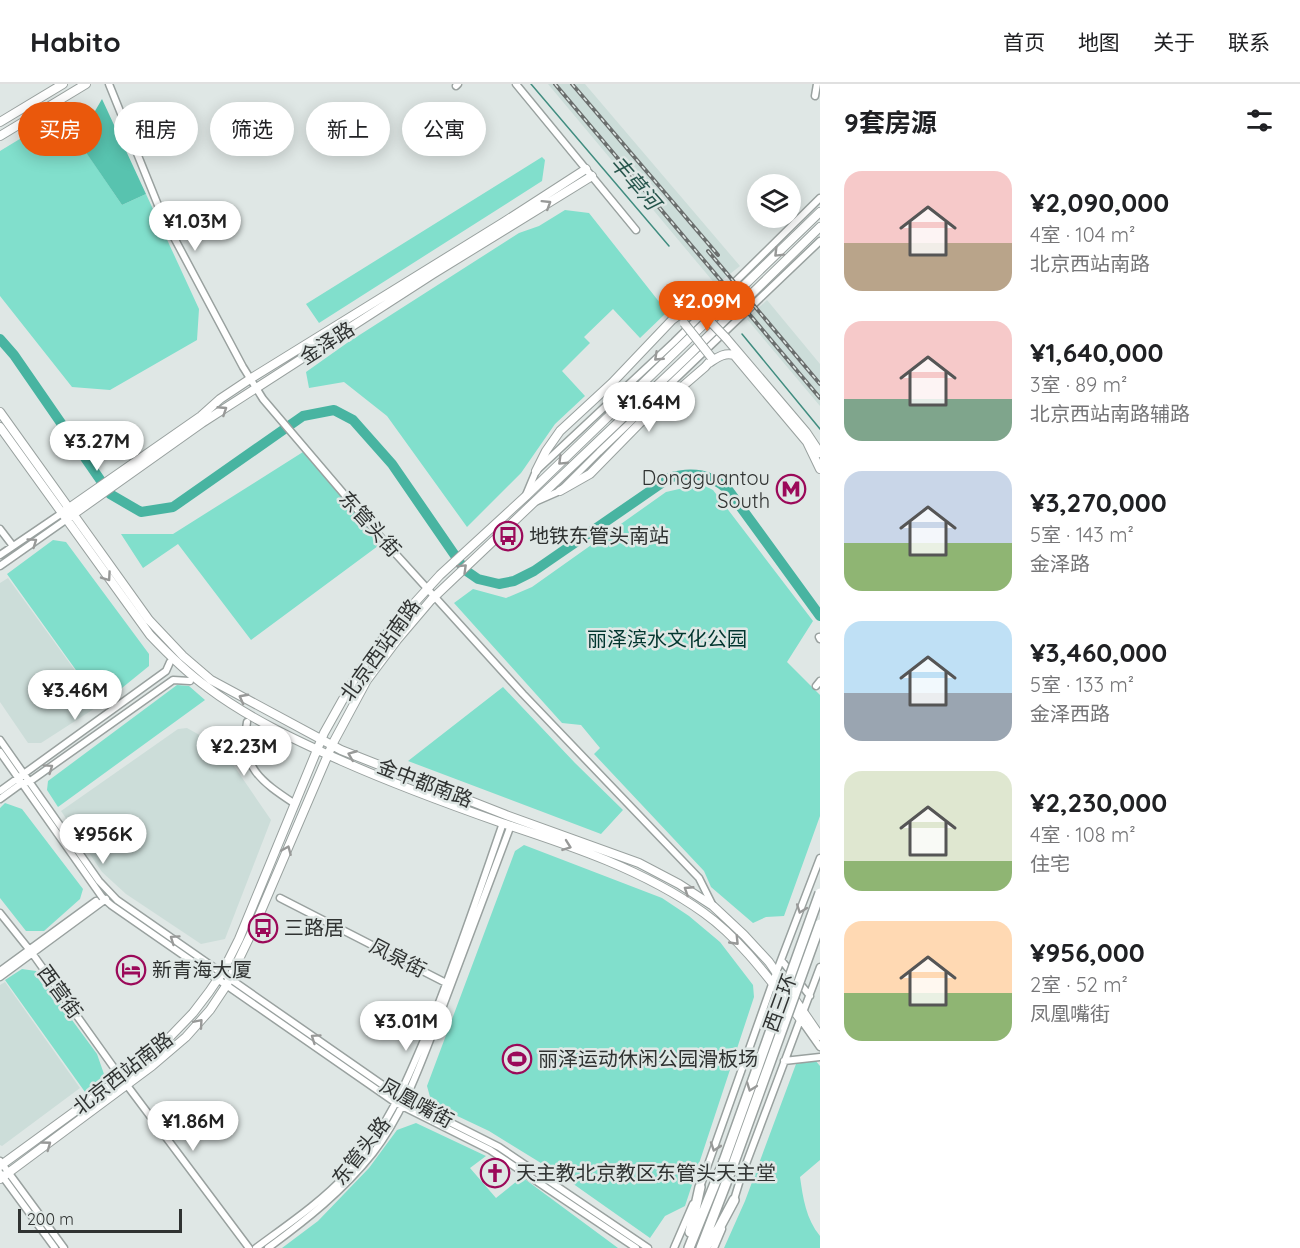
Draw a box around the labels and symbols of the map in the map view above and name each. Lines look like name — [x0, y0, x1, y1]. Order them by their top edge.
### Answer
water label: 丰草河 — [605, 150, 669, 218]
one-way arrow — [541, 199, 551, 211]
pin: ¥1.03M — [146, 201, 244, 252]
one-way arrow — [775, 245, 786, 256]
pin: ¥2.09M — [658, 281, 756, 332]
street label: 金泽路 — [295, 316, 359, 369]
one-way arrow — [654, 350, 665, 361]
pin: ¥1.64M — [600, 382, 698, 433]
one-way arrow — [216, 406, 227, 417]
pin: ¥3.27M — [48, 421, 146, 472]
one-way arrow — [558, 453, 569, 464]
place label: Dongguantou South — [642, 465, 770, 513]
metro station icon: Dongguantou South — [775, 473, 807, 505]
street label: 东管头街 — [334, 486, 406, 562]
bus stop icon: 地铁东管头南站 — [492, 520, 524, 552]
place label: 地铁东管头南站 — [529, 523, 669, 548]
one-way arrow — [27, 538, 38, 549]
one-way arrow — [456, 564, 467, 575]
one-way arrow — [100, 570, 111, 581]
street label: 北京西站南路 — [334, 594, 425, 706]
park label: 丽泽滨水文化公园 — [587, 626, 747, 651]
pin: ¥3.46M — [26, 670, 124, 721]
one-way arrow — [239, 694, 249, 705]
pin: ¥2.23M — [195, 726, 293, 777]
one-way arrow — [347, 750, 358, 762]
street label: 金中都南路 — [374, 753, 476, 812]
one-way arrow — [42, 764, 53, 775]
pin: ¥956K — [61, 814, 145, 865]
one-way arrow — [561, 839, 572, 852]
one-way arrow — [280, 845, 292, 856]
one-way arrow — [684, 886, 695, 897]
one-way arrow — [795, 903, 808, 914]
bus stop icon: 三路居 — [247, 912, 279, 944]
place label: 三路居 — [284, 915, 344, 940]
street label: 凤泉街 — [366, 933, 431, 982]
one-way arrow — [728, 934, 739, 945]
one-way arrow — [170, 936, 181, 947]
hotel icon: 新青海大厦 — [115, 954, 147, 986]
place label: 新青海大厦 — [152, 957, 252, 982]
street label: 西营街 — [33, 960, 88, 1023]
street label: 西三环 — [758, 970, 802, 1035]
pin: ¥3.01M — [357, 1001, 455, 1052]
one-way arrow — [192, 1019, 203, 1029]
street label: 北京西站南路 — [68, 1026, 178, 1119]
one-way arrow — [310, 1034, 321, 1045]
sports icon: 丽泽运动休闲公园滑板场 — [501, 1043, 533, 1075]
place label: 丽泽运动休闲公园滑板场 — [538, 1046, 758, 1071]
street label: 凤凰嘴街 — [376, 1072, 458, 1133]
one-way arrow — [745, 1081, 758, 1091]
pin: ¥1.86M — [144, 1101, 242, 1152]
street label: 东管头路 — [326, 1111, 395, 1190]
one-way arrow — [41, 1141, 52, 1152]
one-way arrow — [709, 1141, 722, 1152]
church icon: 天主教北京教区东管头天主堂 — [479, 1157, 511, 1189]
place label: 天主教北京教区东管头天主堂 — [516, 1160, 776, 1185]
scale bar — [18, 1206, 182, 1234]

